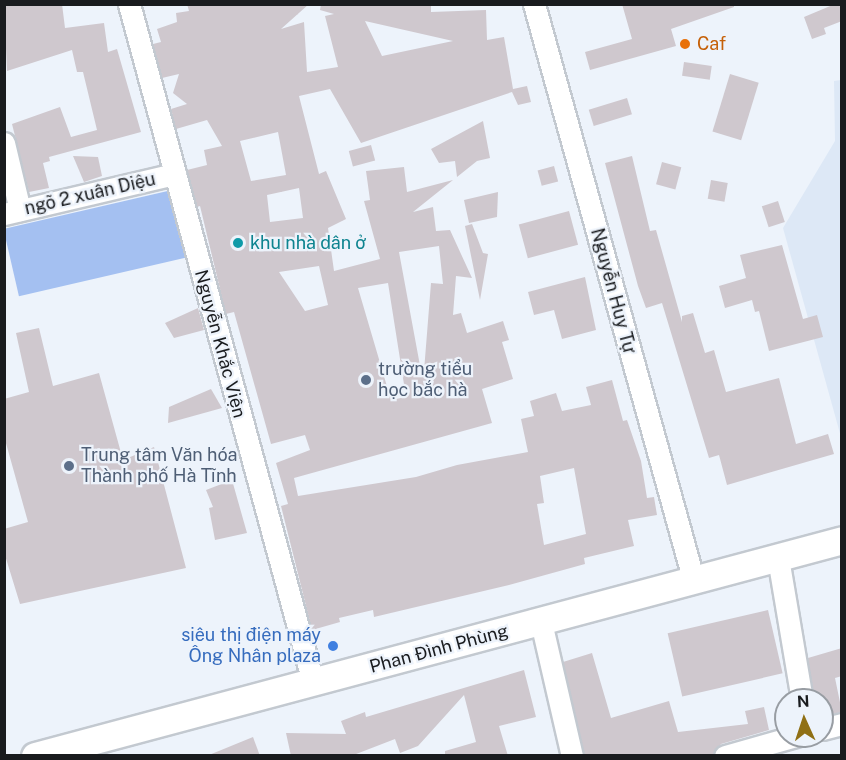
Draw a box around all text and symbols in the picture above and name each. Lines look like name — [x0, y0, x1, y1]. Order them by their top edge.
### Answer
place label: Caf — [697, 33, 726, 55]
marker: Caf — [678, 37, 692, 51]
street label: ngõ 2 xuân Diệu — [22, 168, 158, 220]
street label: Nguyễn Huy Tự — [586, 226, 640, 356]
place label: khu nhà dân ở — [250, 232, 367, 254]
marker: khu nhà dân ở — [231, 236, 245, 250]
street label: Nguyễn Khắc Viện — [190, 267, 250, 421]
place label: trường tiểu học bắc hà — [378, 359, 472, 401]
marker: trường tiểu học bắc hà — [359, 373, 373, 387]
place label: Trung tâm Văn hóa Thành phố Hà Tĩnh — [81, 445, 238, 488]
marker: Trung tâm Văn hóa Thành phố Hà Tĩnh — [62, 459, 76, 473]
street label: Phan Đình Phùng — [367, 620, 511, 678]
place label: siêu thị điện máy Ông Nhân plaza — [181, 625, 321, 668]
marker: siêu thị điện máy Ông Nhân plaza — [326, 639, 340, 653]
north arrow — [774, 688, 834, 748]
text: N — [796, 692, 810, 711]

